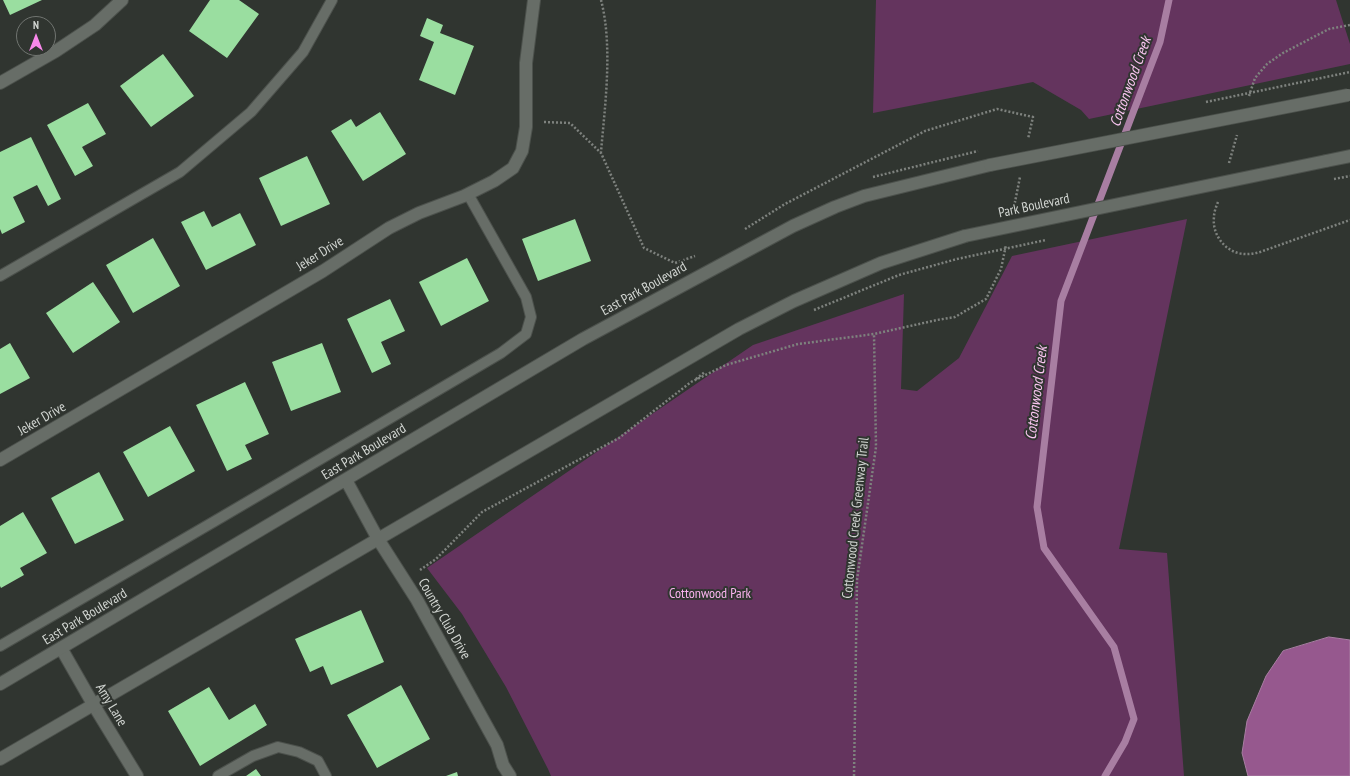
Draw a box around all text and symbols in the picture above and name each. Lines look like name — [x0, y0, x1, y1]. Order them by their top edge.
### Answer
north arrow — [16, 16, 56, 56]
text: N — [33, 18, 39, 32]
water label: Cottonwood Creek — [1106, 35, 1156, 129]
street label: Park Boulevard — [997, 190, 1071, 222]
street label: Jeker Drive — [293, 233, 347, 275]
street label: East Park Boulevard — [598, 259, 690, 319]
water label: Cottonwood Creek — [1022, 345, 1052, 441]
street label: Jeker Drive — [15, 399, 69, 439]
street label: East Park Boulevard — [319, 420, 409, 484]
street label: Cottonwood Creek Greenway Trail — [839, 436, 873, 600]
street label: Country Club Drive — [414, 576, 474, 662]
street label: East Park Boulevard — [40, 585, 130, 649]
park label: Cottonwood Park — [669, 586, 751, 602]
street label: Amy Lane — [92, 680, 130, 730]

